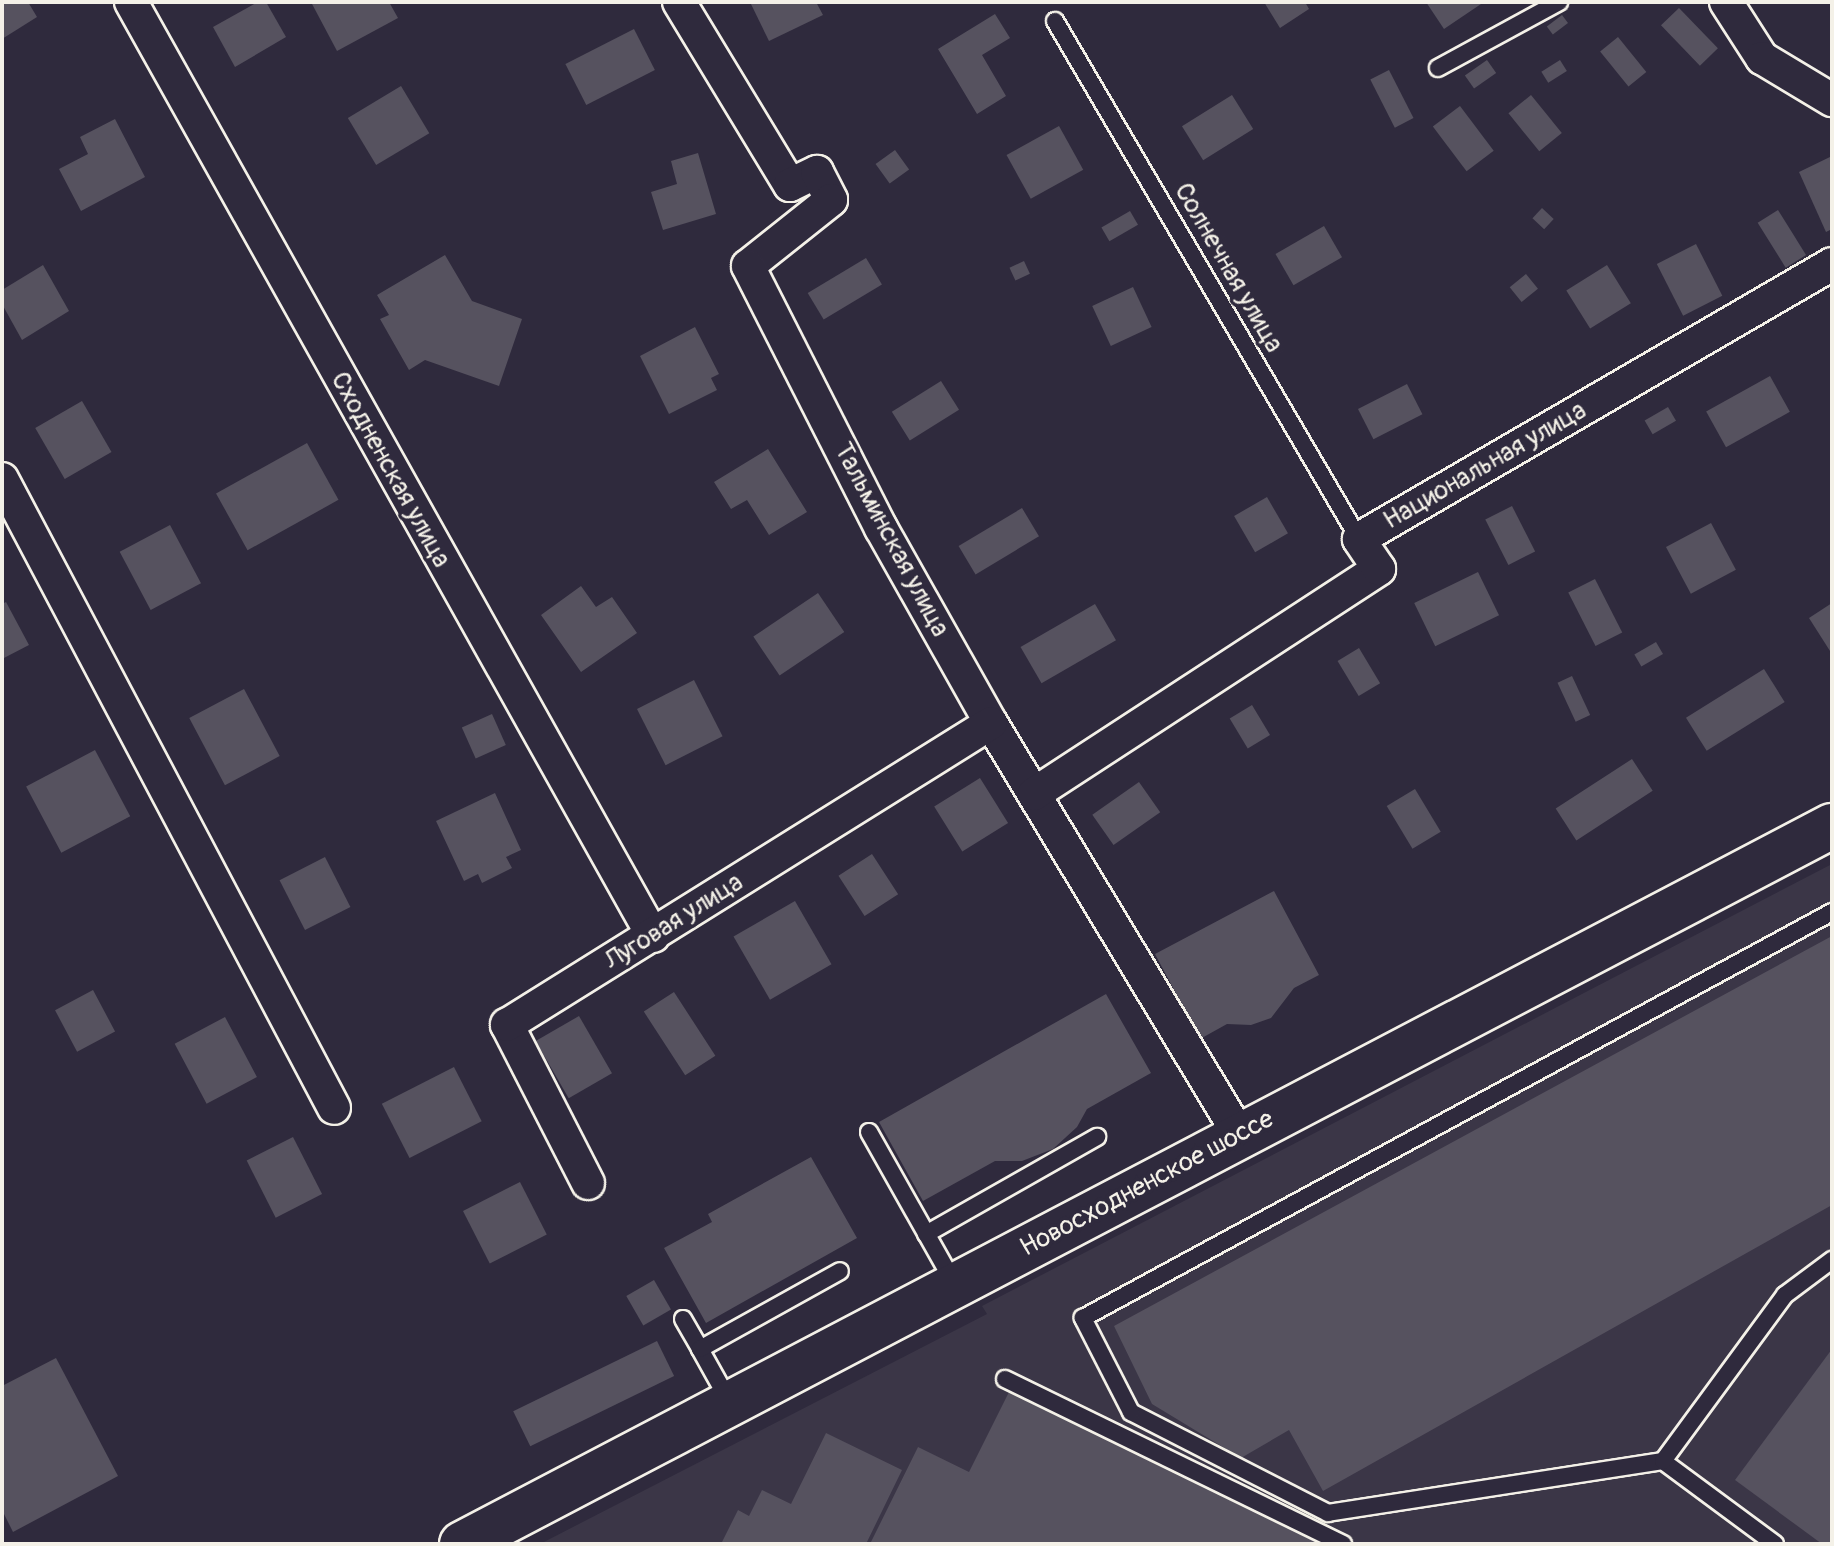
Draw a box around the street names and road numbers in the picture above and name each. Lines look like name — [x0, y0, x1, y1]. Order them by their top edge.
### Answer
street label: Солнечная улица — [1167, 178, 1289, 358]
street label: Сходненская улица — [323, 367, 457, 573]
street label: Национальная улица — [1378, 395, 1592, 537]
street label: Тальминская улица — [827, 438, 955, 642]
street label: Луговая улица — [599, 867, 749, 977]
street label: Новосходненское шоссе — [1015, 1104, 1279, 1264]

